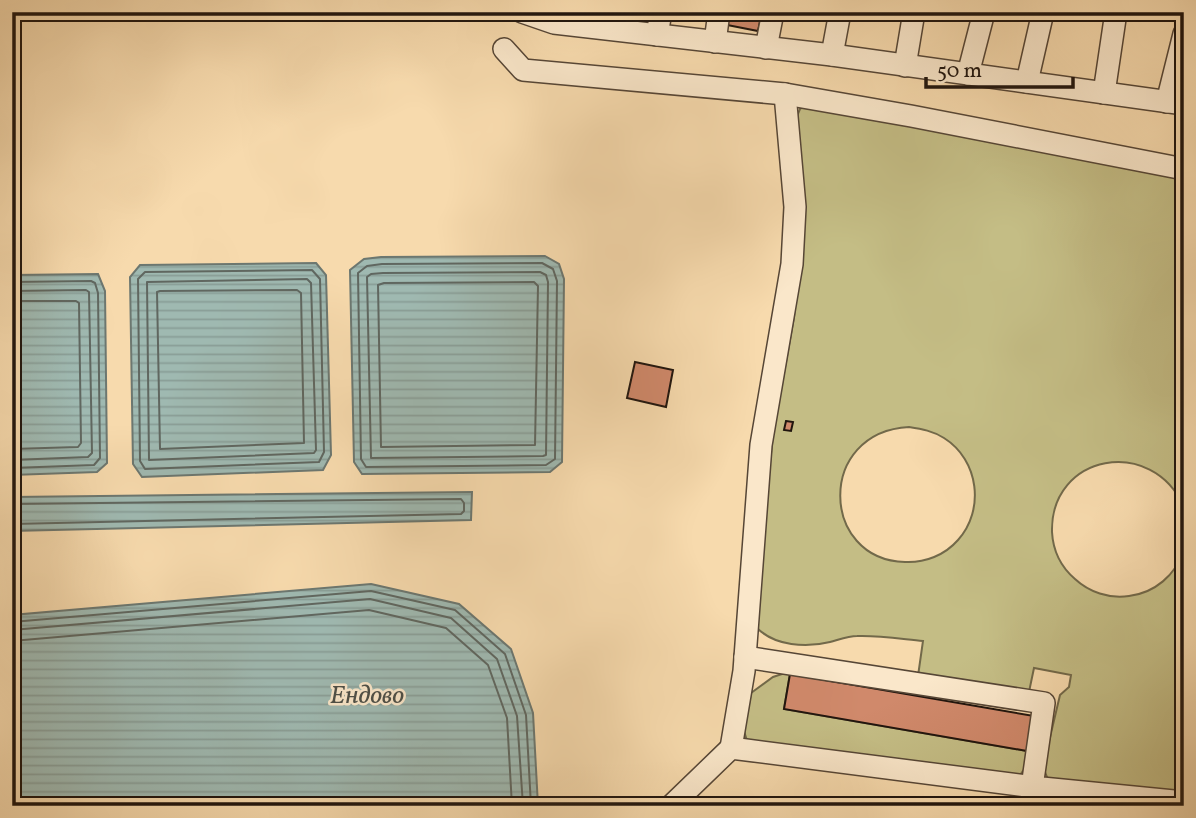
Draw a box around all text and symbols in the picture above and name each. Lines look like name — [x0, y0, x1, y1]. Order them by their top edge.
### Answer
scale bar — [926, 46, 1074, 90]
text: 50 m — [937, 57, 982, 86]
water label: Ендово — [330, 678, 404, 714]

